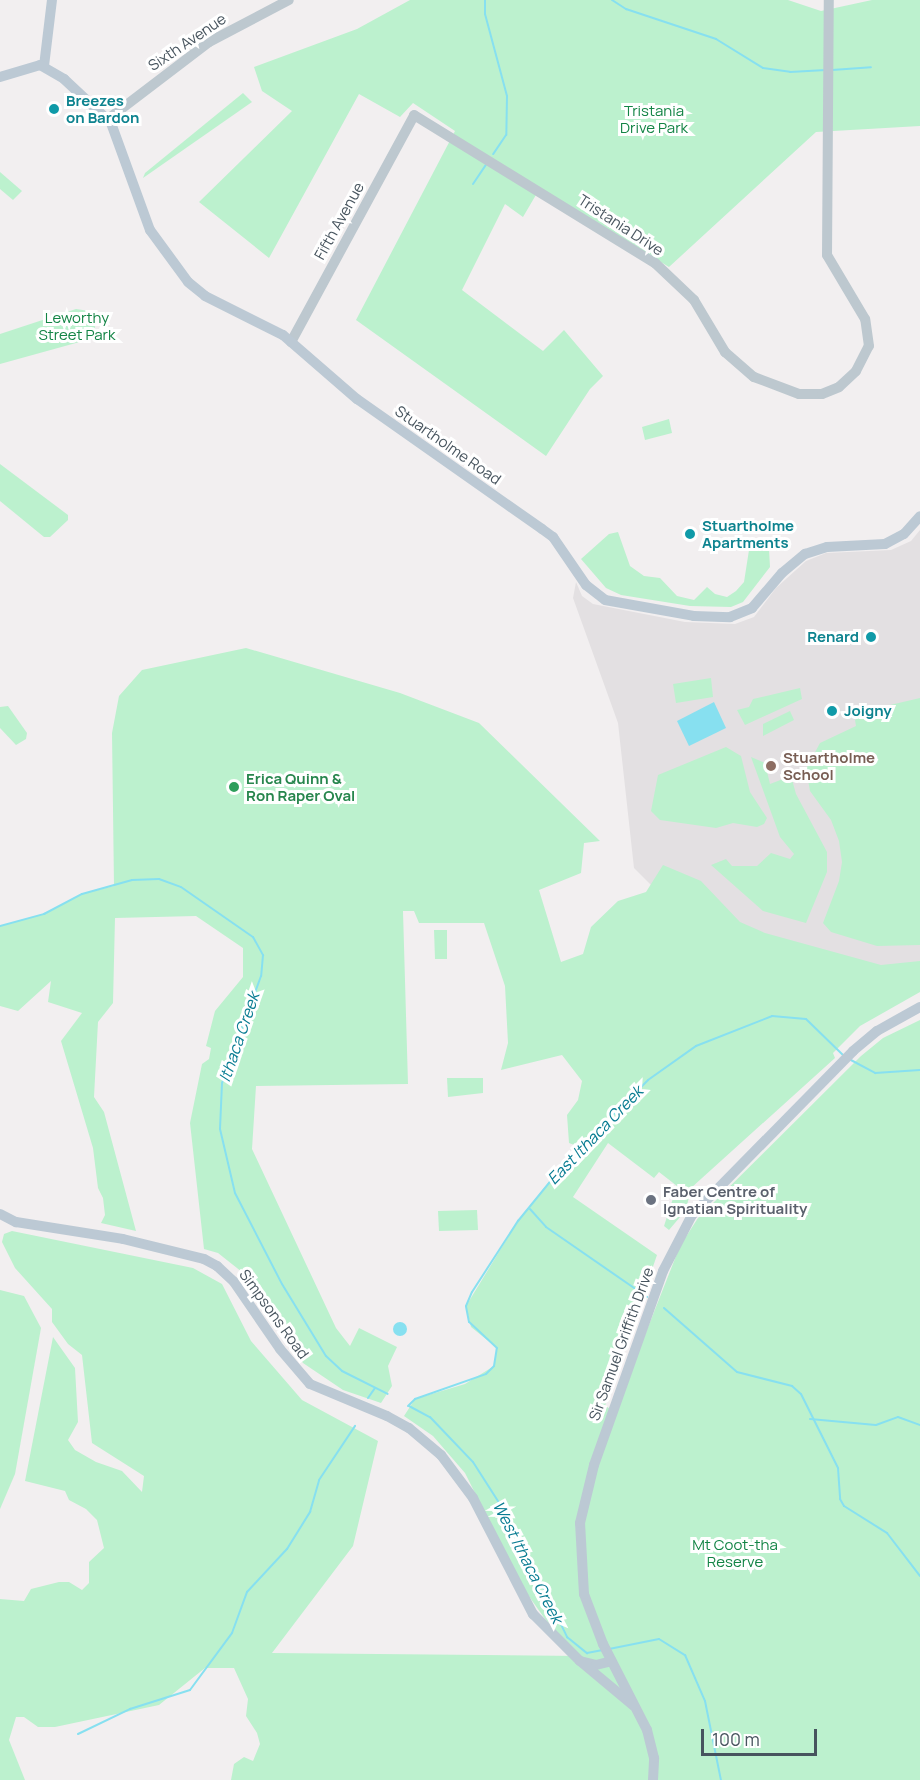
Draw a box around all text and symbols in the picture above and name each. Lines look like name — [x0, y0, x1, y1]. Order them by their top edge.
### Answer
street label: Sixth Avenue — [145, 9, 229, 75]
place label: Breezes on Bardon — [66, 91, 139, 126]
park label: Tristania Drive Park — [620, 101, 688, 136]
marker: Breezes on Bardon — [47, 102, 61, 116]
street label: Fifth Avenue — [310, 179, 368, 263]
street label: Tristania Drive — [575, 191, 667, 259]
park label: Leworthy Street Park — [39, 308, 115, 343]
street label: Stuartholme Road — [392, 402, 504, 488]
place label: Stuartholme Apartments — [702, 516, 794, 551]
marker: Stuartholme Apartments — [683, 527, 697, 541]
place label: Renard — [807, 628, 859, 646]
marker: Renard — [864, 630, 878, 644]
place label: Joigny — [844, 702, 892, 720]
marker: Joigny — [825, 704, 839, 718]
place label: Stuartholme School — [783, 748, 875, 783]
marker: Stuartholme School — [764, 759, 778, 773]
place label: Erica Quinn & Ron Raper Oval — [246, 769, 355, 804]
marker: Erica Quinn & Ron Raper Oval — [227, 780, 241, 794]
water label: Ithaca Creek — [215, 990, 263, 1084]
water label: East Ithaca Creek — [543, 1082, 647, 1188]
place label: Faber Centre of Ignatian Spirituality — [663, 1182, 807, 1217]
marker: Faber Centre of Ignatian Spirituality — [644, 1193, 658, 1207]
street label: Sir Samuel Griffith Drive — [585, 1265, 657, 1423]
street label: Simpsons Road — [235, 1266, 313, 1362]
water label: West Ithaca Creek — [489, 1498, 567, 1626]
park label: Mt Coot-tha Reserve — [692, 1535, 778, 1570]
scale bar — [704, 1717, 820, 1755]
text: 100 m — [712, 1727, 760, 1751]

